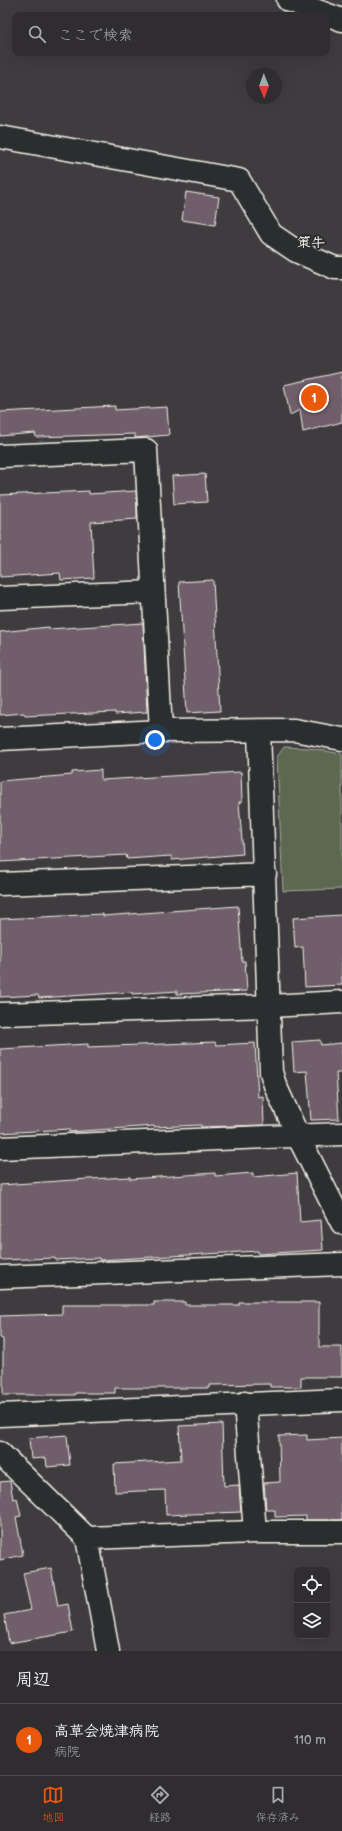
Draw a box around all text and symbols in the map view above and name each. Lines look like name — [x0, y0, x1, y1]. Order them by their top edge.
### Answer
search box — [12, 12, 330, 56]
icon: search — [26, 23, 48, 45]
text: ここで検索 — [58, 26, 133, 45]
north arrow — [246, 68, 282, 104]
district label: 策牛 — [297, 234, 325, 251]
pin: 1 — [301, 383, 327, 413]
your location — [145, 730, 165, 750]
map controls — [294, 1567, 330, 1639]
button: locate — [294, 1567, 330, 1603]
button: layers — [294, 1603, 330, 1639]
text: 周辺 — [16, 1670, 50, 1690]
text: 高草会焼津病院 — [54, 1722, 159, 1741]
text: 1 — [26, 1732, 32, 1748]
text: 110 m — [294, 1732, 326, 1748]
text: 病院 — [54, 1744, 80, 1760]
tab: 地図 — [42, 1784, 64, 1824]
tab: 経路 — [149, 1784, 171, 1824]
tab: 保存済み — [256, 1784, 300, 1824]

